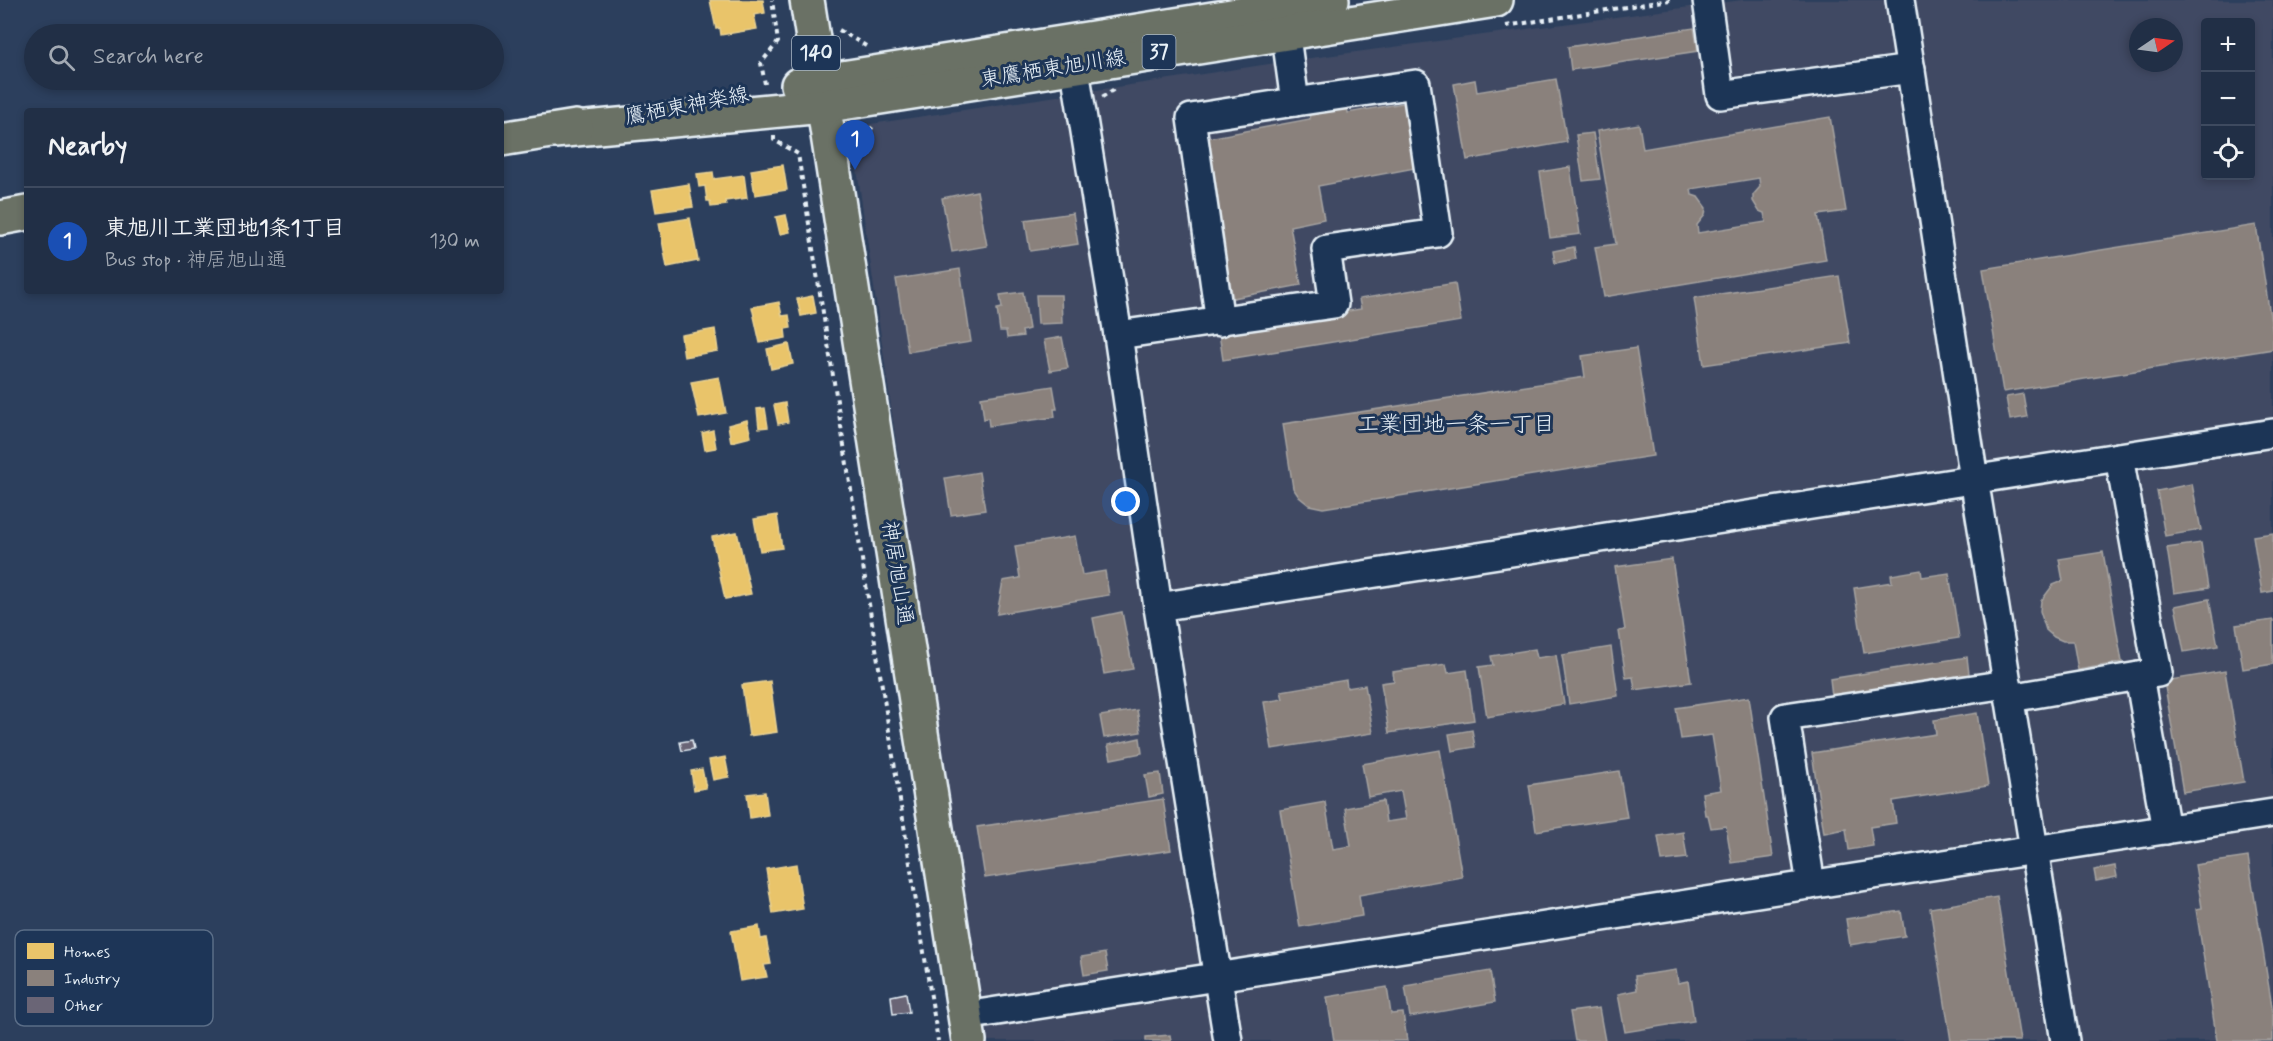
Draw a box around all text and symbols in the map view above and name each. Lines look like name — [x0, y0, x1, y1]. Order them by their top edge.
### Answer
north arrow — [2129, 18, 2183, 72]
map controls — [2201, 18, 2255, 180]
button: + — [2201, 18, 2255, 72]
search box — [24, 24, 504, 90]
road number: 37 — [1142, 35, 1176, 69]
road number: 140 — [792, 36, 840, 70]
icon: search — [45, 41, 78, 74]
text: Search here — [93, 43, 204, 71]
street label: 東鷹栖東旭川線 — [978, 44, 1128, 94]
button: − — [2201, 72, 2255, 126]
street label: 鷹栖東神楽線 — [622, 80, 752, 132]
pin: 1 — [836, 120, 874, 170]
button: locate — [2201, 126, 2255, 180]
text: Nearby — [48, 130, 127, 164]
text: 東旭川工業団地1条1丁目 — [105, 215, 345, 243]
text: 1 — [63, 228, 72, 255]
text: 130 m — [429, 228, 480, 255]
text: Bus stop · 神居旭山通 — [105, 247, 287, 274]
district label: 工業団地一条一丁目 — [1357, 411, 1555, 439]
your location — [1111, 487, 1140, 516]
street label: 神居旭山通 — [875, 519, 919, 627]
legend — [15, 930, 213, 1026]
text: Homes — [64, 942, 110, 963]
text: Industry — [64, 969, 120, 990]
text: Other — [64, 996, 103, 1017]

